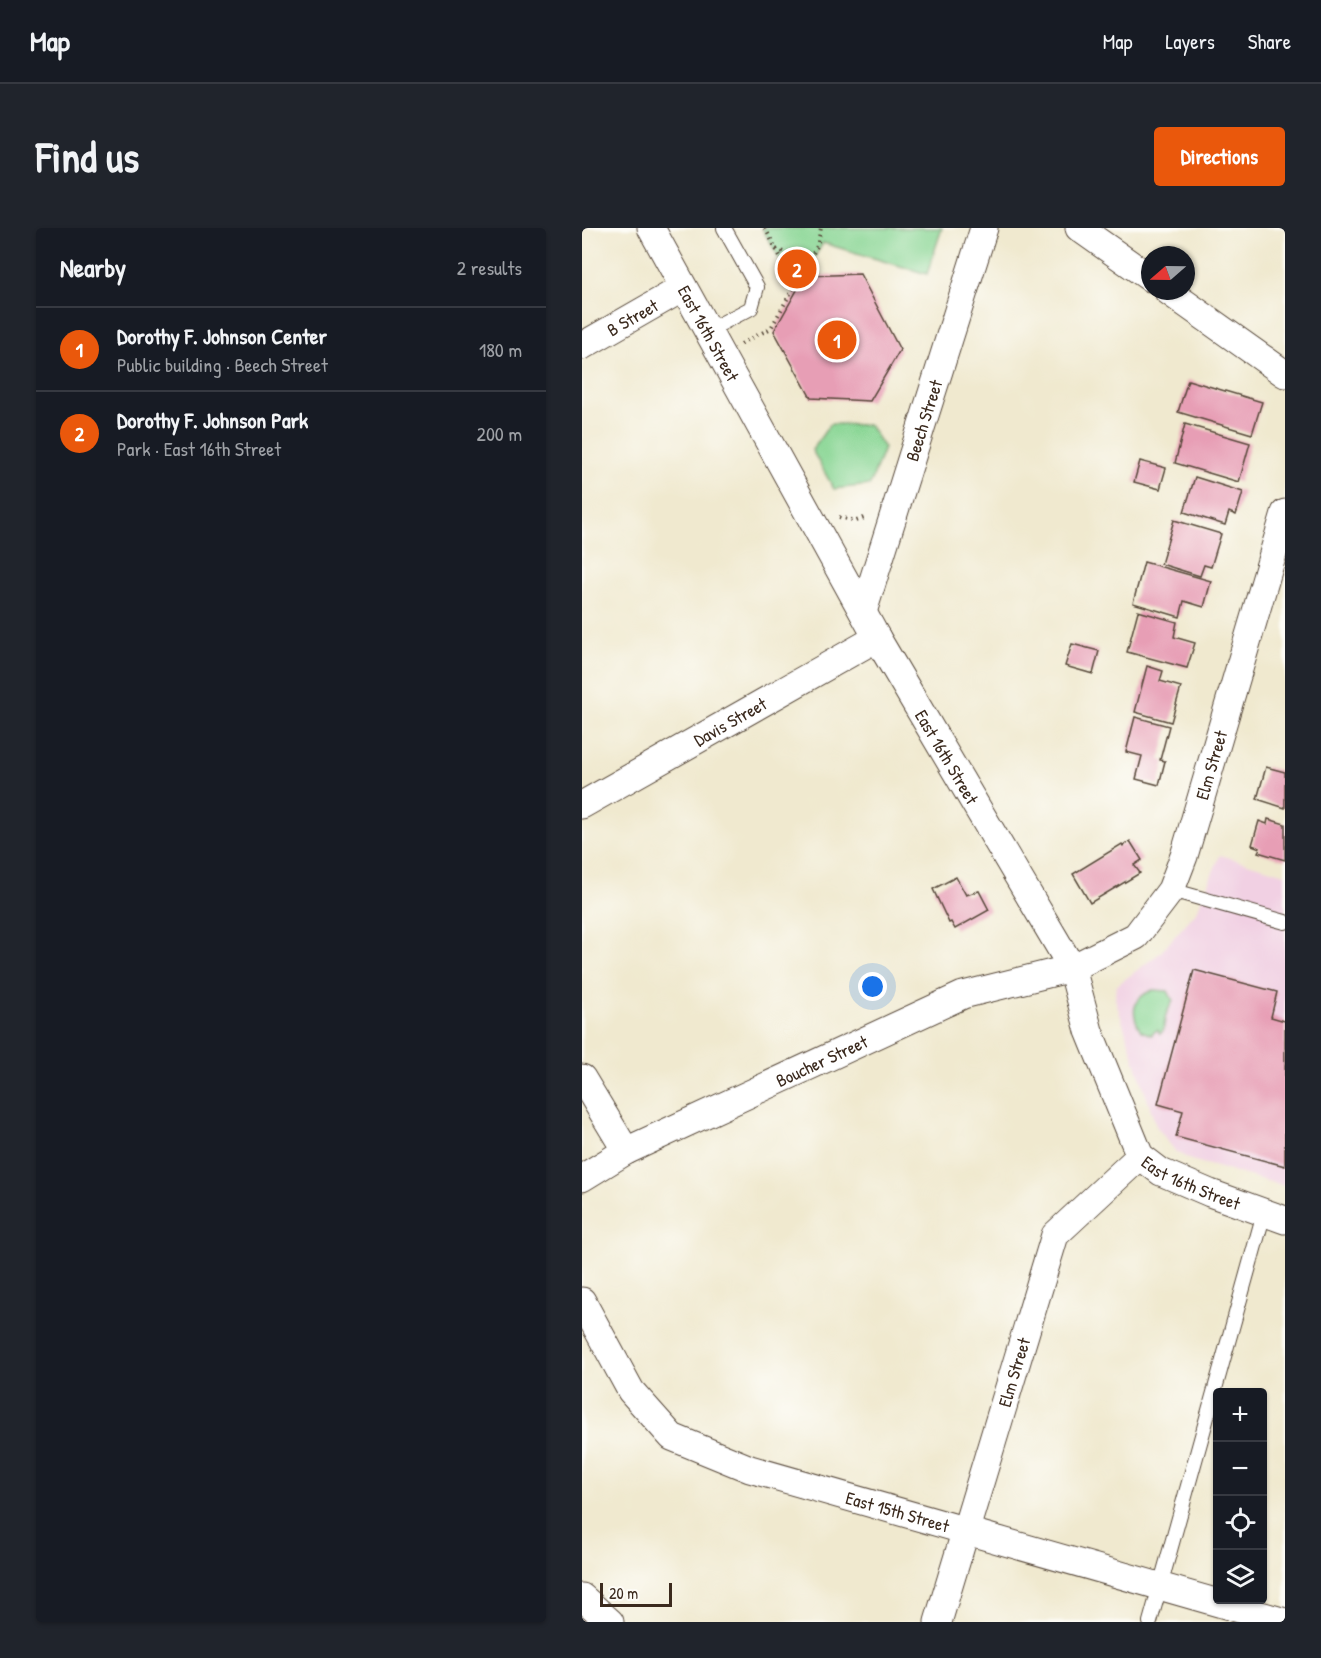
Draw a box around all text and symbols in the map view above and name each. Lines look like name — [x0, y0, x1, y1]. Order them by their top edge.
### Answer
text: Map — [30, 22, 70, 60]
text: Map — [1103, 27, 1132, 56]
text: Layers — [1165, 27, 1215, 56]
text: Share — [1248, 27, 1291, 56]
button: Directions — [1154, 127, 1285, 186]
text: Find us — [36, 128, 139, 185]
pin: 2 — [778, 246, 816, 291]
north arrow — [1141, 246, 1195, 300]
text: Nearby — [60, 250, 126, 285]
text: 2 results — [457, 254, 522, 281]
street label: East 16th Street — [672, 281, 746, 386]
street label: B Street — [602, 292, 663, 342]
pin: 1 — [818, 318, 856, 362]
text: Dorothy F. Johnson Center — [117, 321, 327, 351]
text: 1 — [76, 336, 83, 363]
text: 180 m — [479, 336, 522, 363]
text: Public building · Beech Street — [117, 351, 328, 378]
street label: Beech Street — [899, 376, 948, 464]
text: Dorothy F. Johnson Park — [117, 405, 308, 435]
text: 2 — [75, 420, 84, 447]
text: 200 m — [477, 420, 522, 447]
text: Park · East 16th Street — [117, 435, 281, 462]
street label: Davis Street — [689, 690, 772, 752]
street label: East 16th Street — [909, 705, 985, 809]
street label: Elm Street — [1189, 726, 1233, 803]
your location — [858, 972, 887, 1001]
street label: Boucher Street — [772, 1028, 872, 1093]
street label: East 16th Street — [1137, 1149, 1245, 1216]
street label: Elm Street — [991, 1334, 1036, 1410]
map controls — [1213, 1388, 1267, 1604]
button: + — [1213, 1388, 1267, 1442]
button: − — [1213, 1442, 1267, 1496]
street label: East 15th Street — [843, 1485, 953, 1538]
button: locate — [1213, 1496, 1267, 1550]
button: layers — [1213, 1550, 1267, 1604]
scale bar — [600, 1580, 672, 1608]
text: 20 m — [609, 1582, 638, 1604]

